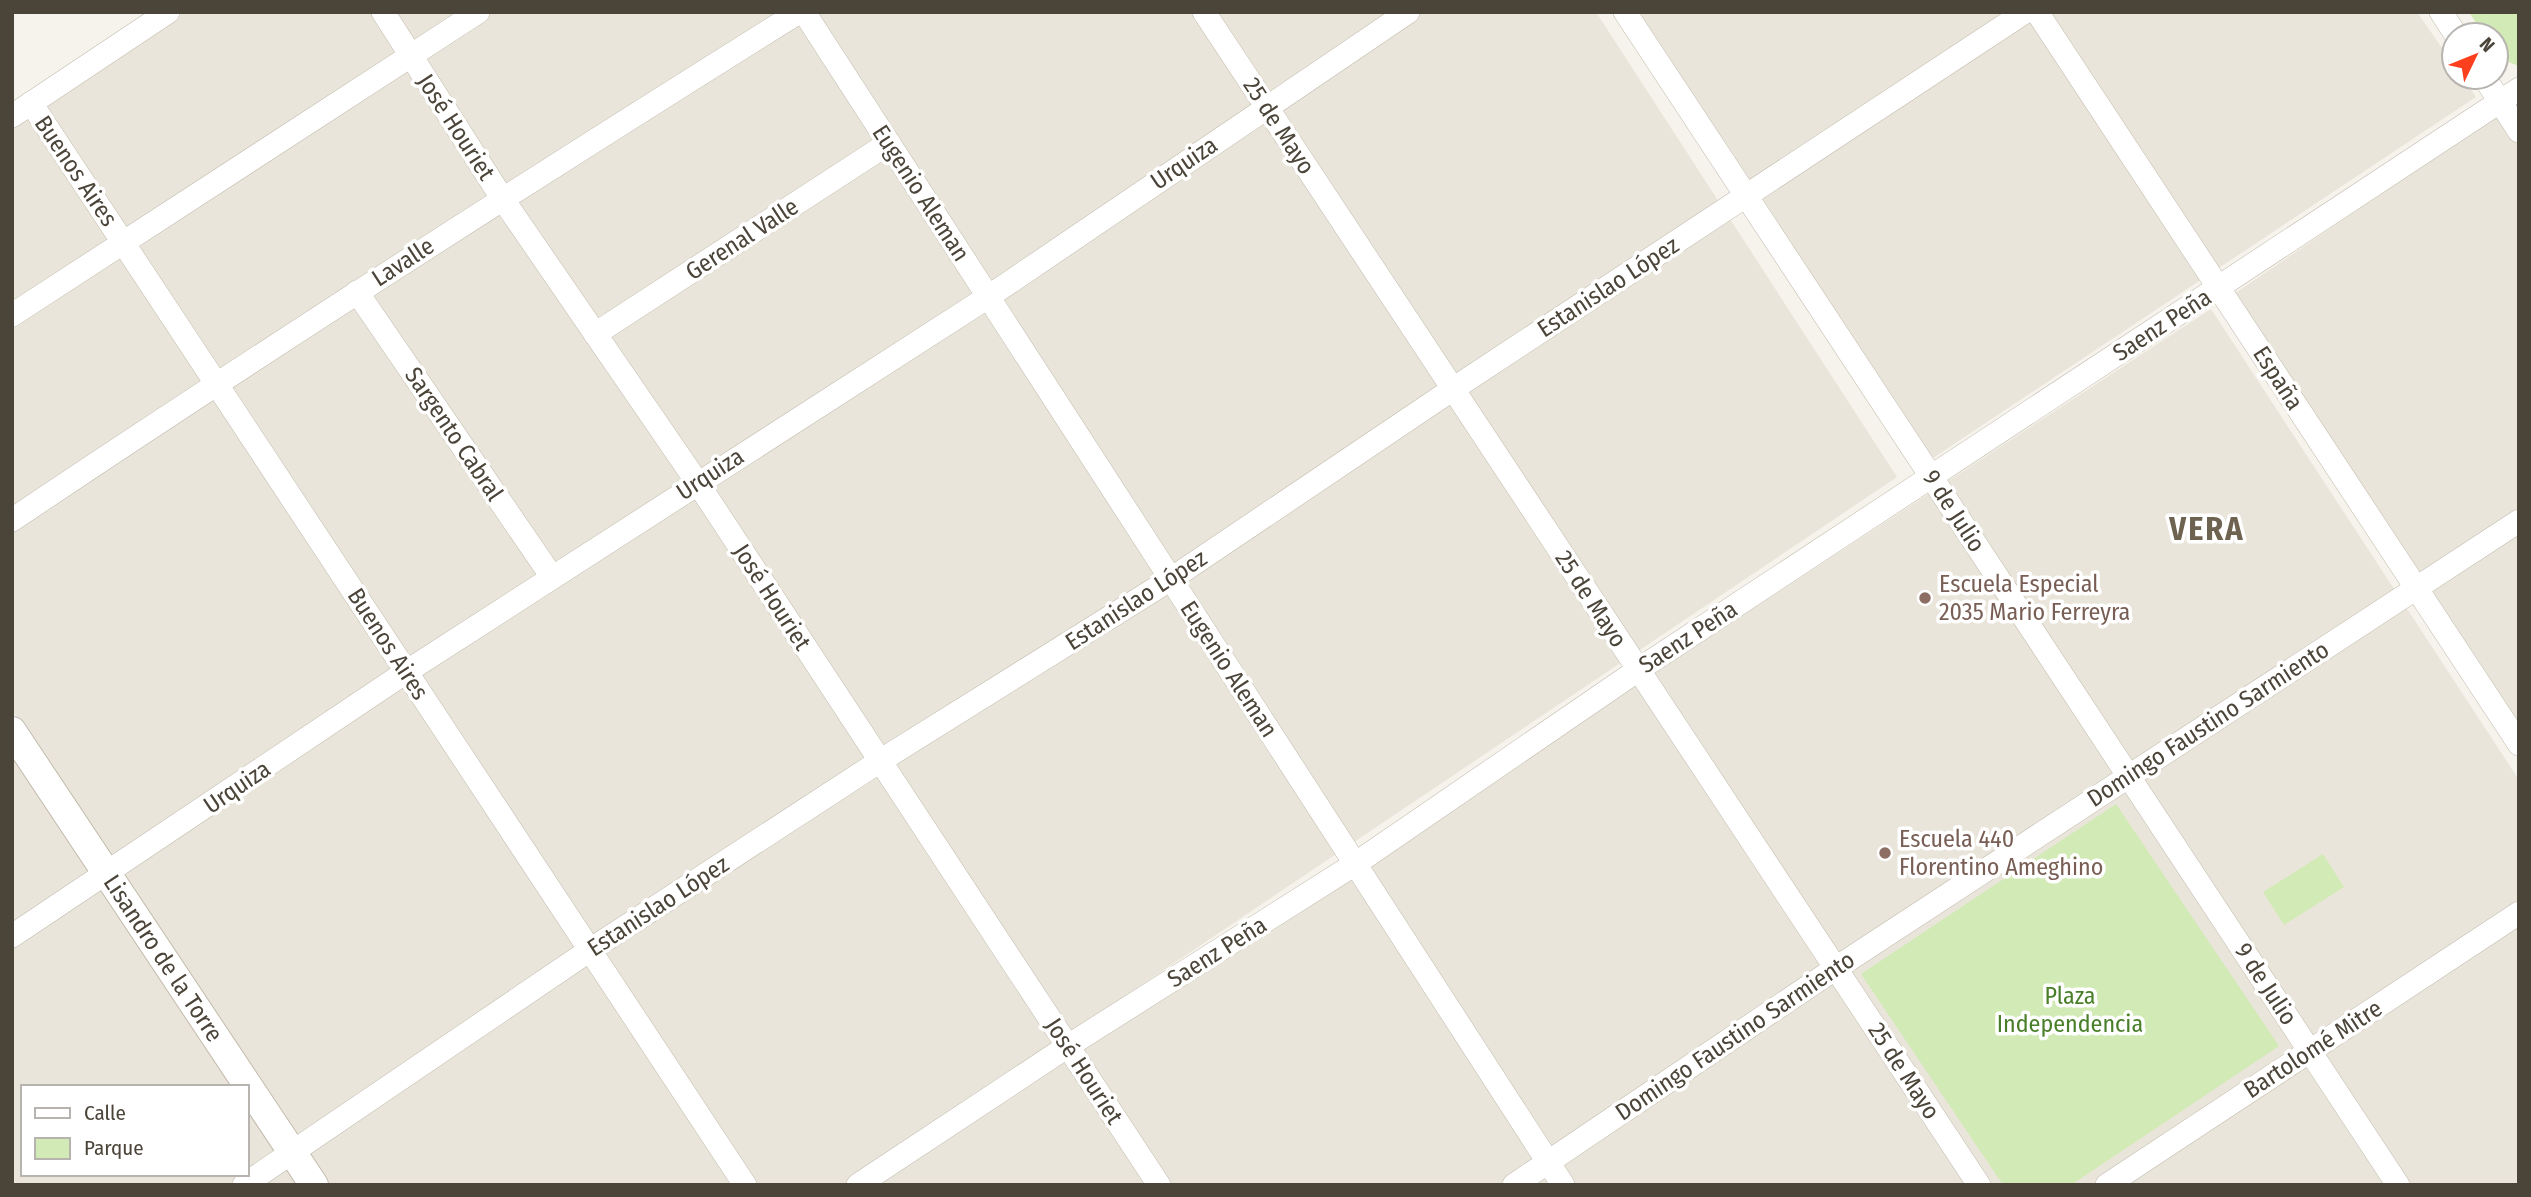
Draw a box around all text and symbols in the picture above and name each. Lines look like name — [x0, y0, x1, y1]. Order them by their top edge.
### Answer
north arrow — [2440, 21, 2510, 91]
text: N — [2475, 33, 2499, 57]
street label: José Houriet — [411, 69, 501, 185]
street label: 25 de Mayo — [1237, 73, 1321, 179]
street label: Buenos Aires — [29, 110, 123, 232]
street label: Eugenio Aleman — [867, 120, 975, 266]
street label: Urquiza — [1145, 131, 1223, 195]
street label: Gerenal Valle — [680, 192, 804, 286]
street label: Estanislao López — [1532, 231, 1684, 343]
street label: Lavalle — [367, 232, 439, 292]
street label: Saenz Peña — [2108, 283, 2216, 367]
street label: España — [2247, 341, 2309, 415]
street label: Sargento Cabral — [399, 362, 509, 506]
street label: Urquiza — [671, 442, 749, 506]
street label: 9 de Julio — [1917, 465, 1991, 557]
district label: VERA — [2168, 510, 2245, 548]
street label: José Houriet — [727, 539, 817, 655]
street label: Estanislao López — [1060, 544, 1212, 656]
street label: 25 de Mayo — [1549, 546, 1633, 652]
place label: Escuela Especial 2035 Mario Ferreyra — [1939, 570, 2130, 626]
street label: Buenos Aires — [342, 583, 434, 705]
marker: Escuela Especial 2035 Mario Ferreyra — [1917, 590, 1933, 606]
street label: Saenz Peña — [1634, 595, 1742, 679]
street label: Eugenio Aleman — [1175, 596, 1283, 742]
street label: Domingo Faustino Sarmiento — [2082, 635, 2334, 813]
street label: Urquiza — [198, 755, 276, 819]
place label: Escuela 440 Florentino Ameghino — [1899, 825, 2103, 881]
marker: Escuela 440 Florentino Ameghino — [1877, 845, 1893, 861]
street label: Estanislao López — [582, 850, 734, 962]
street label: Lisandro de la Torre — [98, 870, 229, 1047]
street label: Saenz Peña — [1162, 911, 1272, 993]
street label: 9 de Julio — [2229, 938, 2303, 1030]
street label: Domingo Faustino Sarmiento — [1610, 945, 1860, 1127]
park label: Plaza Independencia — [1997, 982, 2143, 1038]
street label: Bartolomé Mitre — [2239, 994, 2387, 1104]
street label: José Houriet — [1039, 1013, 1129, 1129]
street label: 25 de Mayo — [1862, 1018, 1946, 1124]
legend — [21, 1085, 248, 1176]
text: Calle — [84, 1100, 126, 1126]
text: Parque — [84, 1135, 144, 1161]

